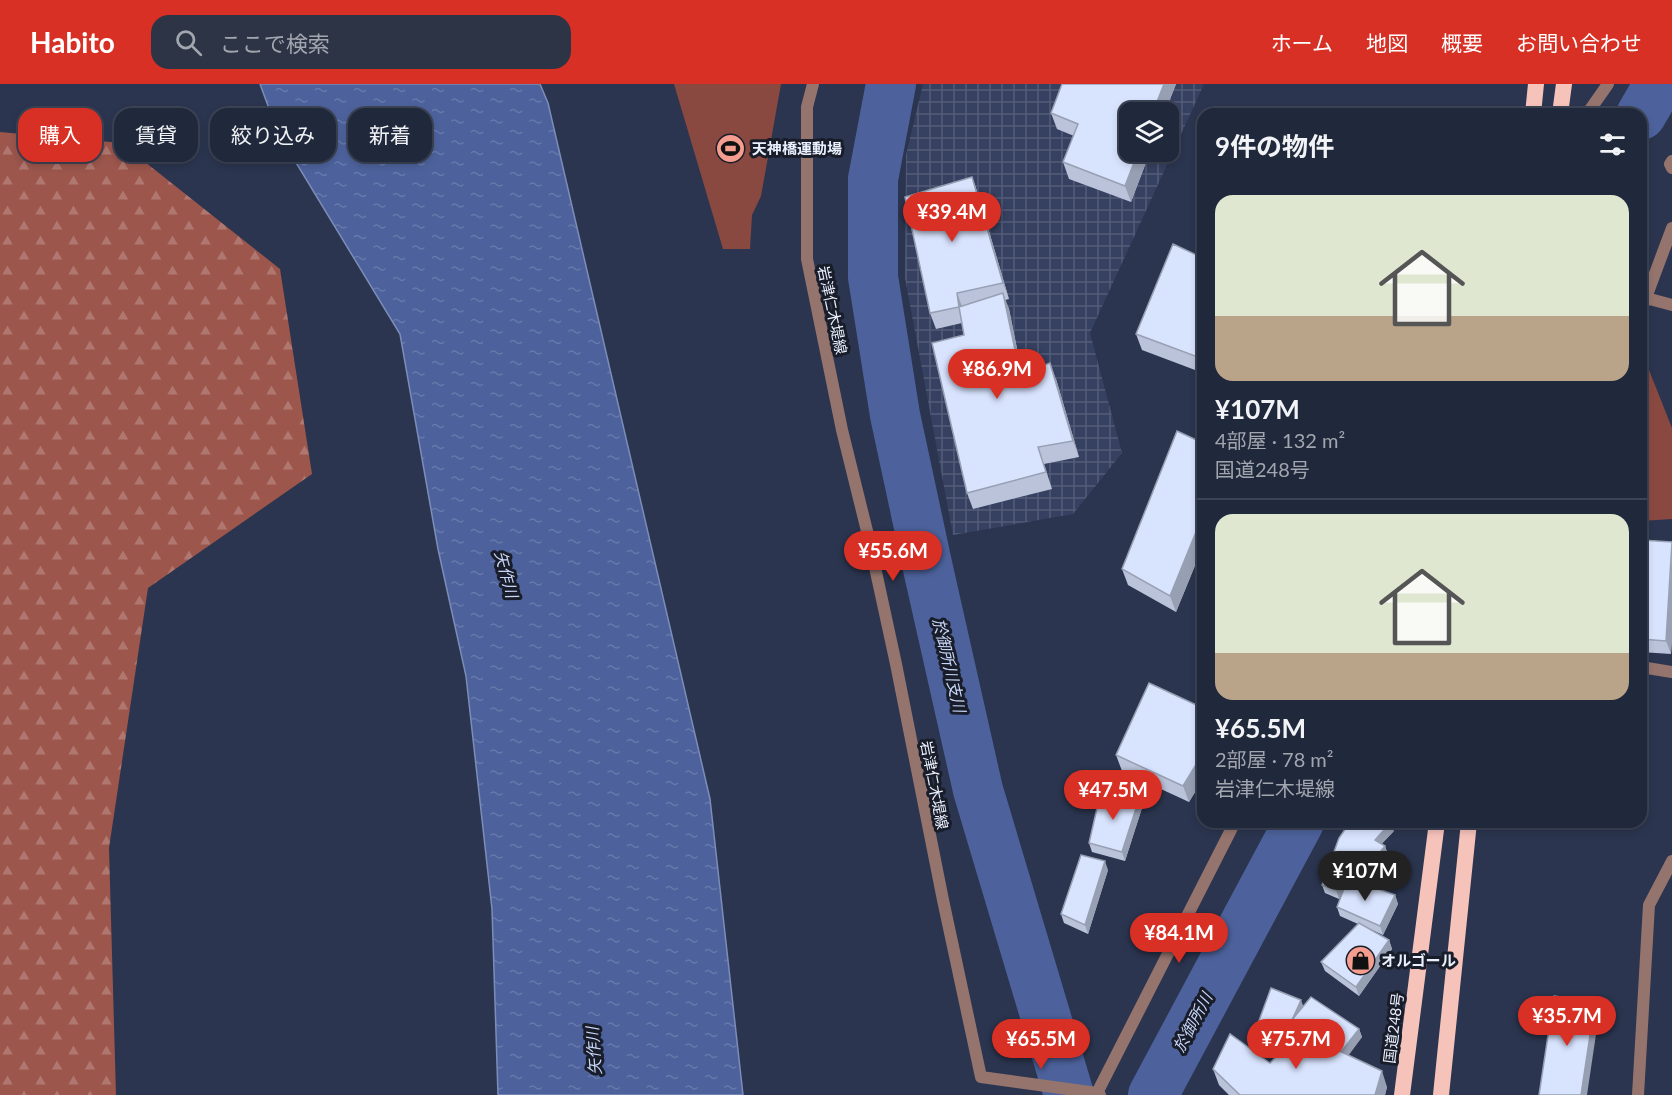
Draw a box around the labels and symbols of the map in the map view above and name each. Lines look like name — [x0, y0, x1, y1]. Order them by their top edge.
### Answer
sports icon: 天神橋運動場 — [715, 132, 747, 164]
place label: 天神橋運動場 — [752, 139, 842, 157]
pin: ¥39.4M — [903, 192, 1001, 243]
street label: 岩津仁木堤線 — [815, 264, 851, 356]
pin: ¥86.9M — [948, 349, 1046, 400]
pin: ¥55.6M — [844, 531, 942, 582]
water label: 矢作川 — [492, 548, 523, 602]
water label: 於御所川支川 — [930, 616, 971, 716]
street label: 岩津仁木堤線 — [918, 739, 952, 831]
pin: ¥47.5M — [1064, 770, 1162, 821]
pin: ¥107M — [1323, 851, 1407, 902]
pin: ¥84.1M — [1130, 913, 1228, 964]
shop icon: オルゴール — [1344, 944, 1376, 976]
place label: オルゴール — [1381, 951, 1456, 969]
water label: 於御所川 — [1169, 988, 1216, 1055]
street label: 国道248号 — [1380, 992, 1406, 1064]
pin: ¥35.7M — [1518, 996, 1616, 1047]
pin: ¥65.5M — [992, 1019, 1090, 1070]
pin: ¥75.7M — [1247, 1019, 1345, 1070]
water label: 矢作川 — [582, 1024, 604, 1076]

